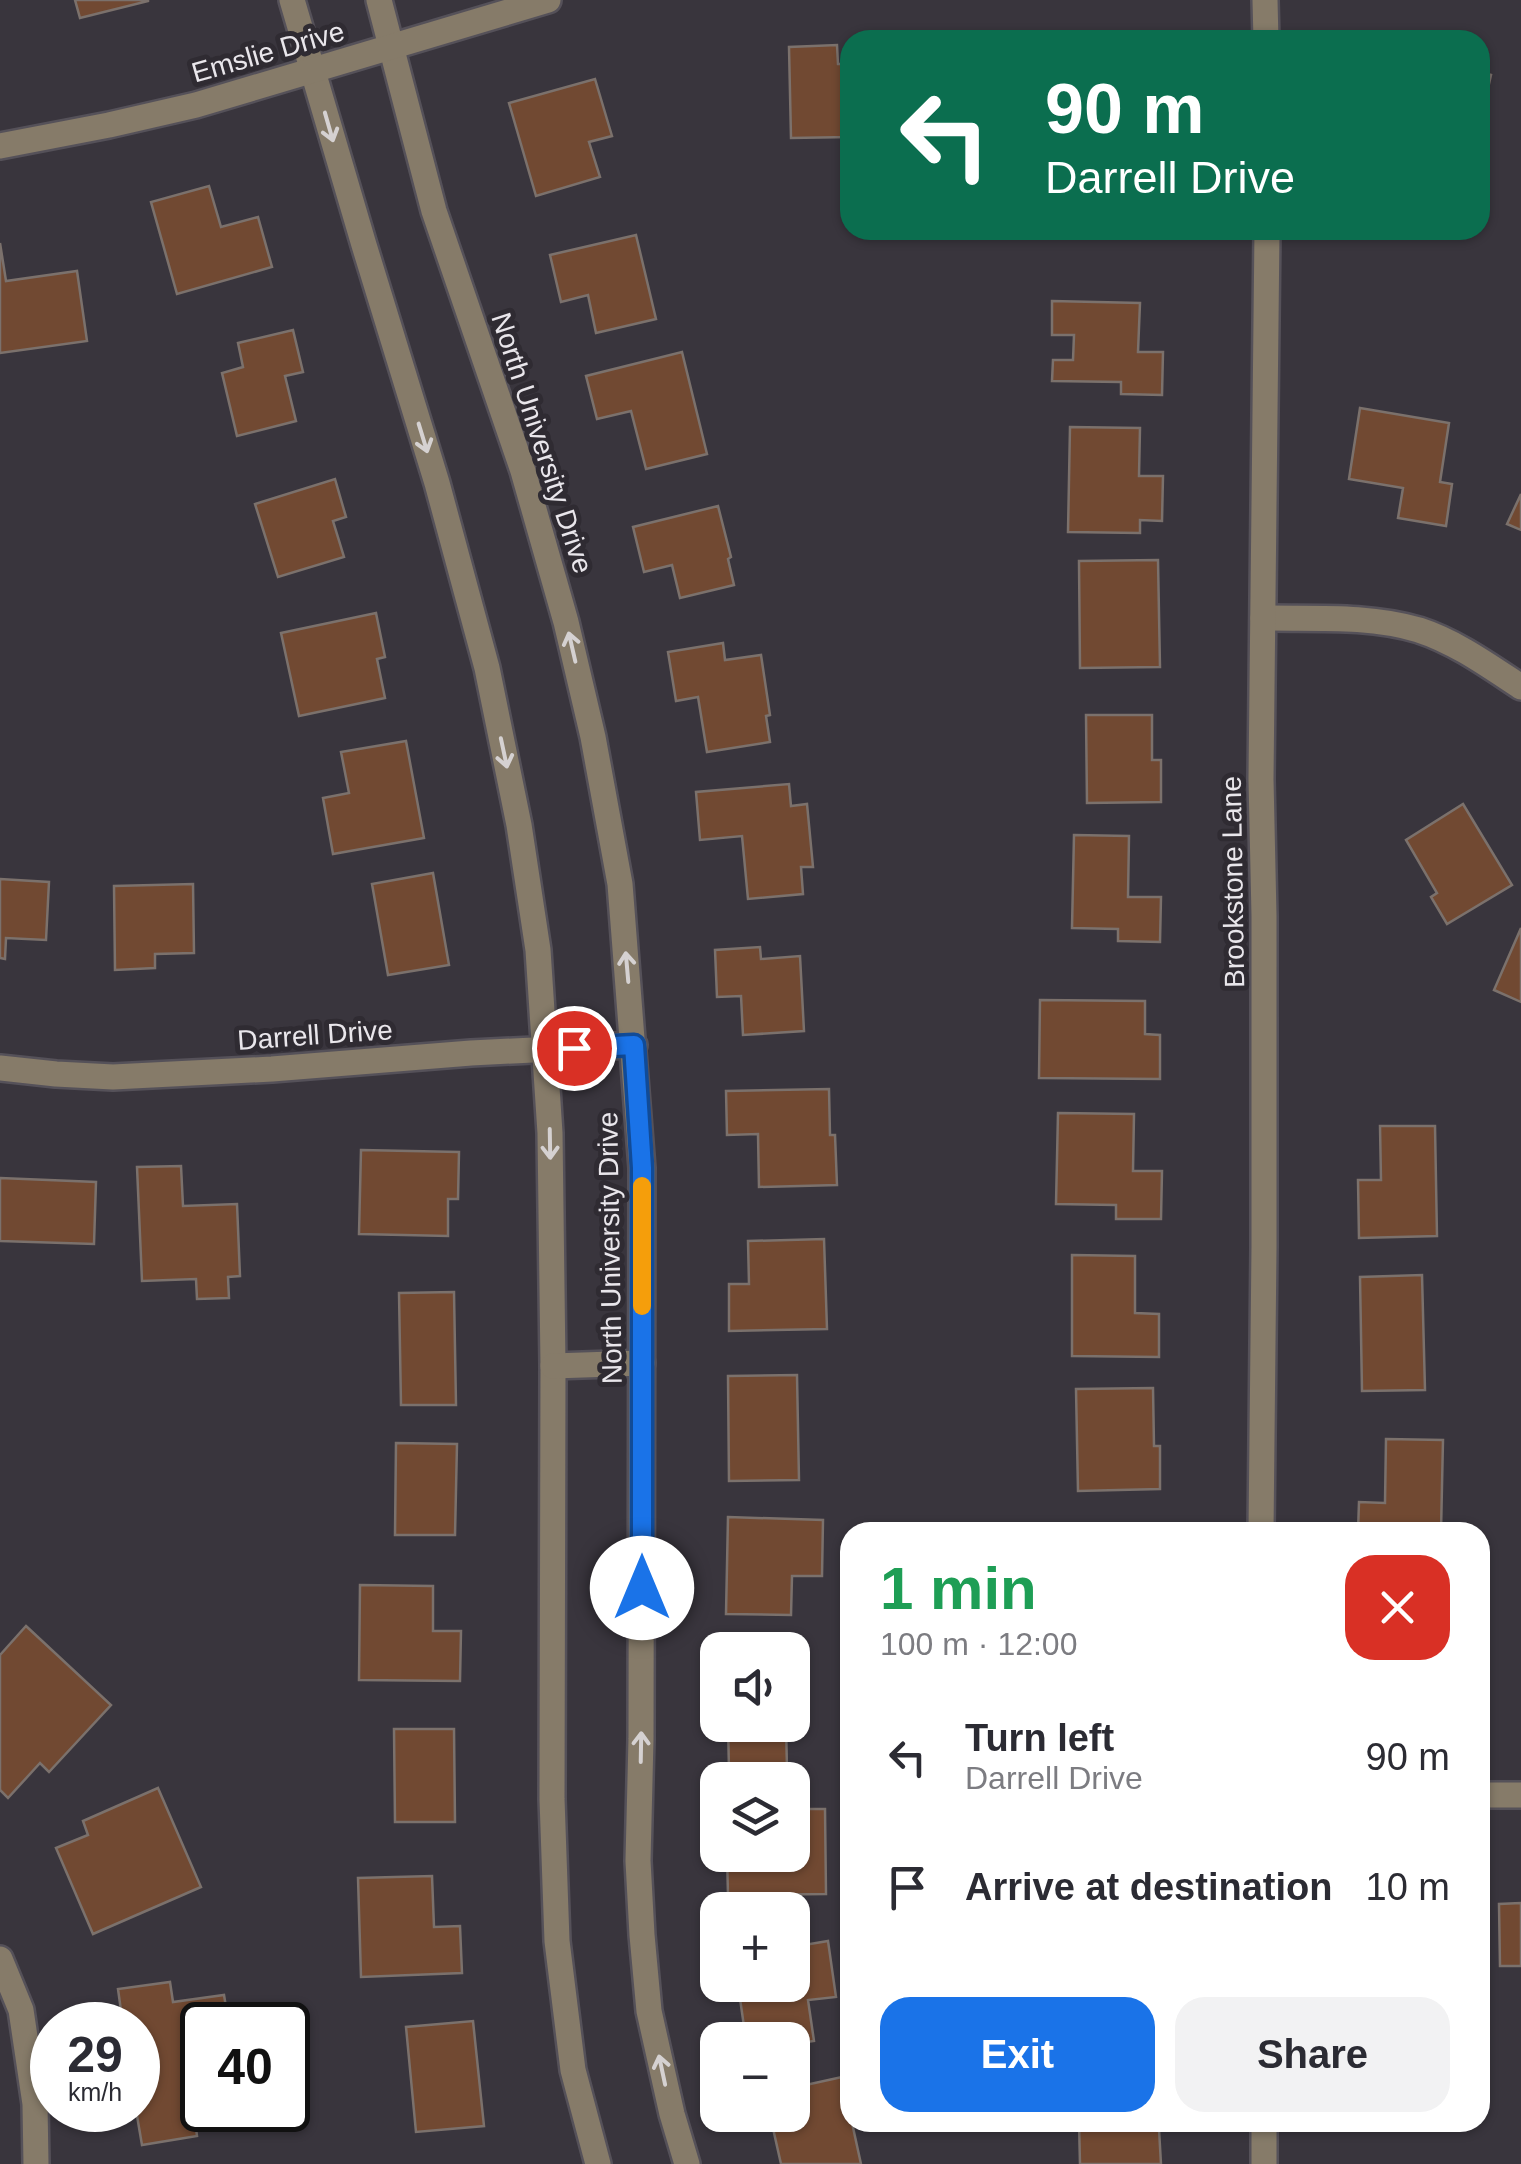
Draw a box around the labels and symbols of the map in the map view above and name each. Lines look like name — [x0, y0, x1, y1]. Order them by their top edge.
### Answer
street label: Emslie Drive — [188, 15, 348, 89]
one-way arrow — [321, 111, 339, 142]
street label: North University Drive — [485, 309, 599, 577]
one-way arrow — [415, 422, 433, 453]
one-way arrow — [562, 632, 580, 664]
one-way arrow — [496, 736, 515, 768]
street label: Brookstone Lane — [1216, 776, 1250, 988]
one-way arrow — [618, 952, 637, 984]
pin — [532, 1006, 617, 1091]
street label: Darrell Drive — [236, 1014, 394, 1056]
street label: North University Drive — [592, 1112, 628, 1384]
one-way arrow — [540, 1128, 560, 1160]
position arrow — [590, 1536, 694, 1640]
one-way arrow — [632, 1731, 650, 1764]
speed limit sign: 40 — [180, 2002, 310, 2132]
one-way arrow — [652, 2055, 670, 2087]

